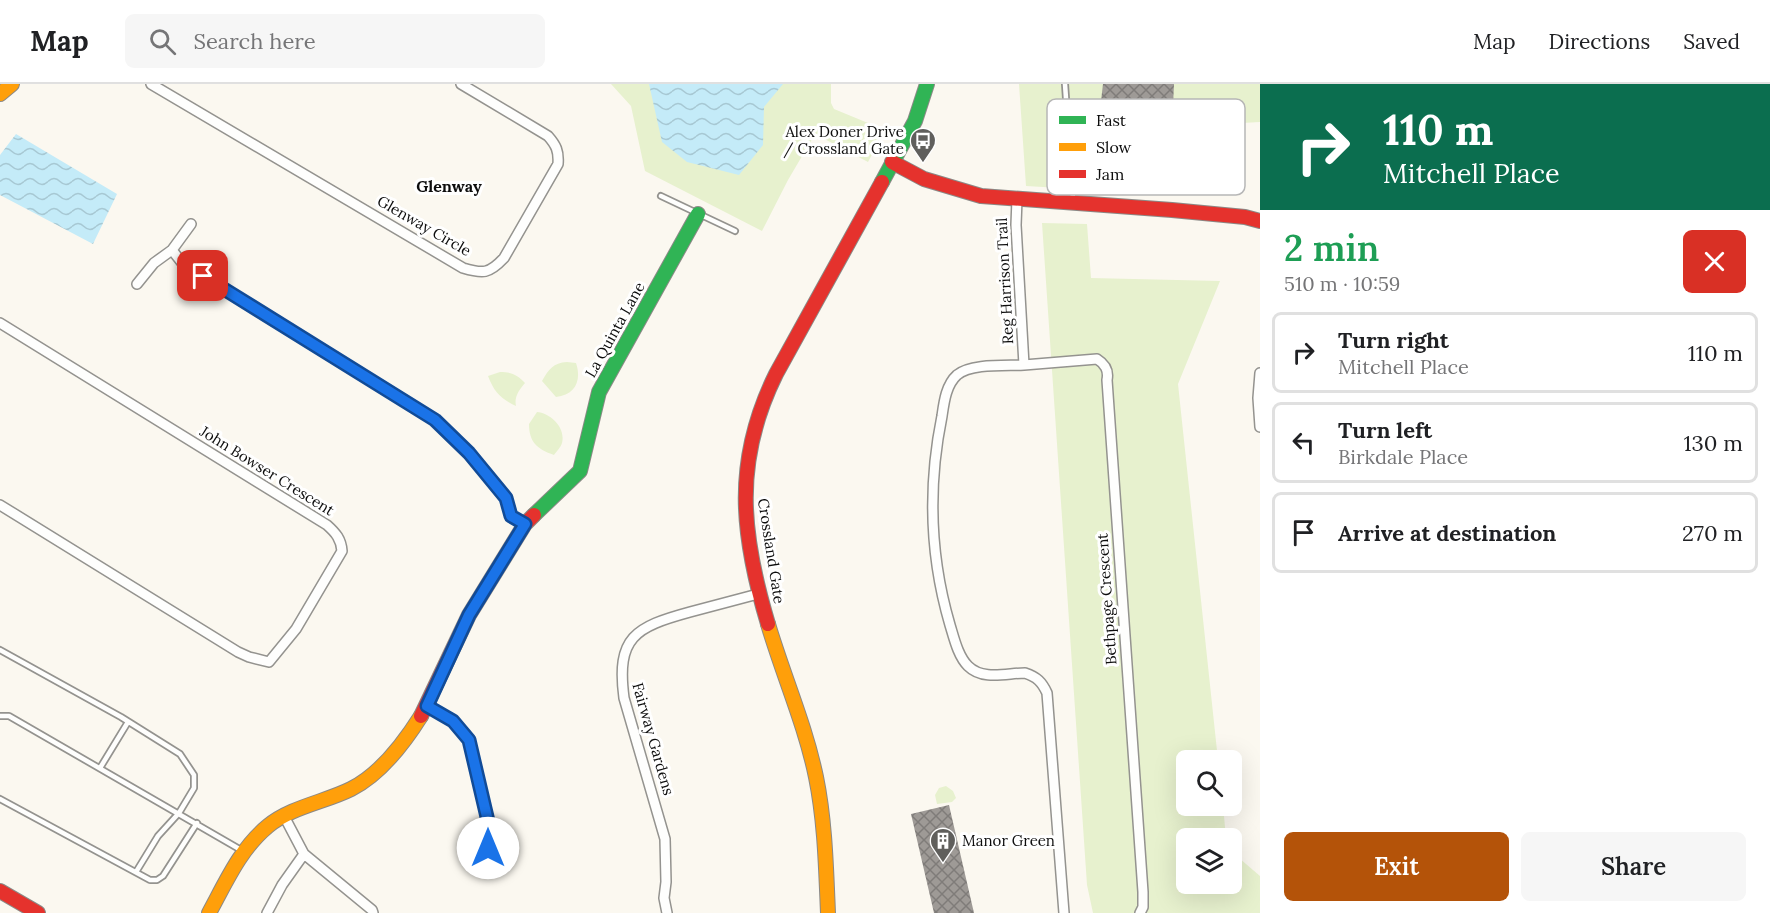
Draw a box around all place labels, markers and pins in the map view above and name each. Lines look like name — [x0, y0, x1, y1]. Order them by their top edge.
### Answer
place label: Alex Doner Drive / Crossland Gate — [783, 122, 904, 159]
bus stop icon: Alex Doner Drive / Crossland Gate — [908, 126, 938, 164]
pin — [177, 250, 228, 301]
building icon: Manor Green — [928, 826, 958, 864]
place label: Manor Green — [962, 831, 1055, 850]

